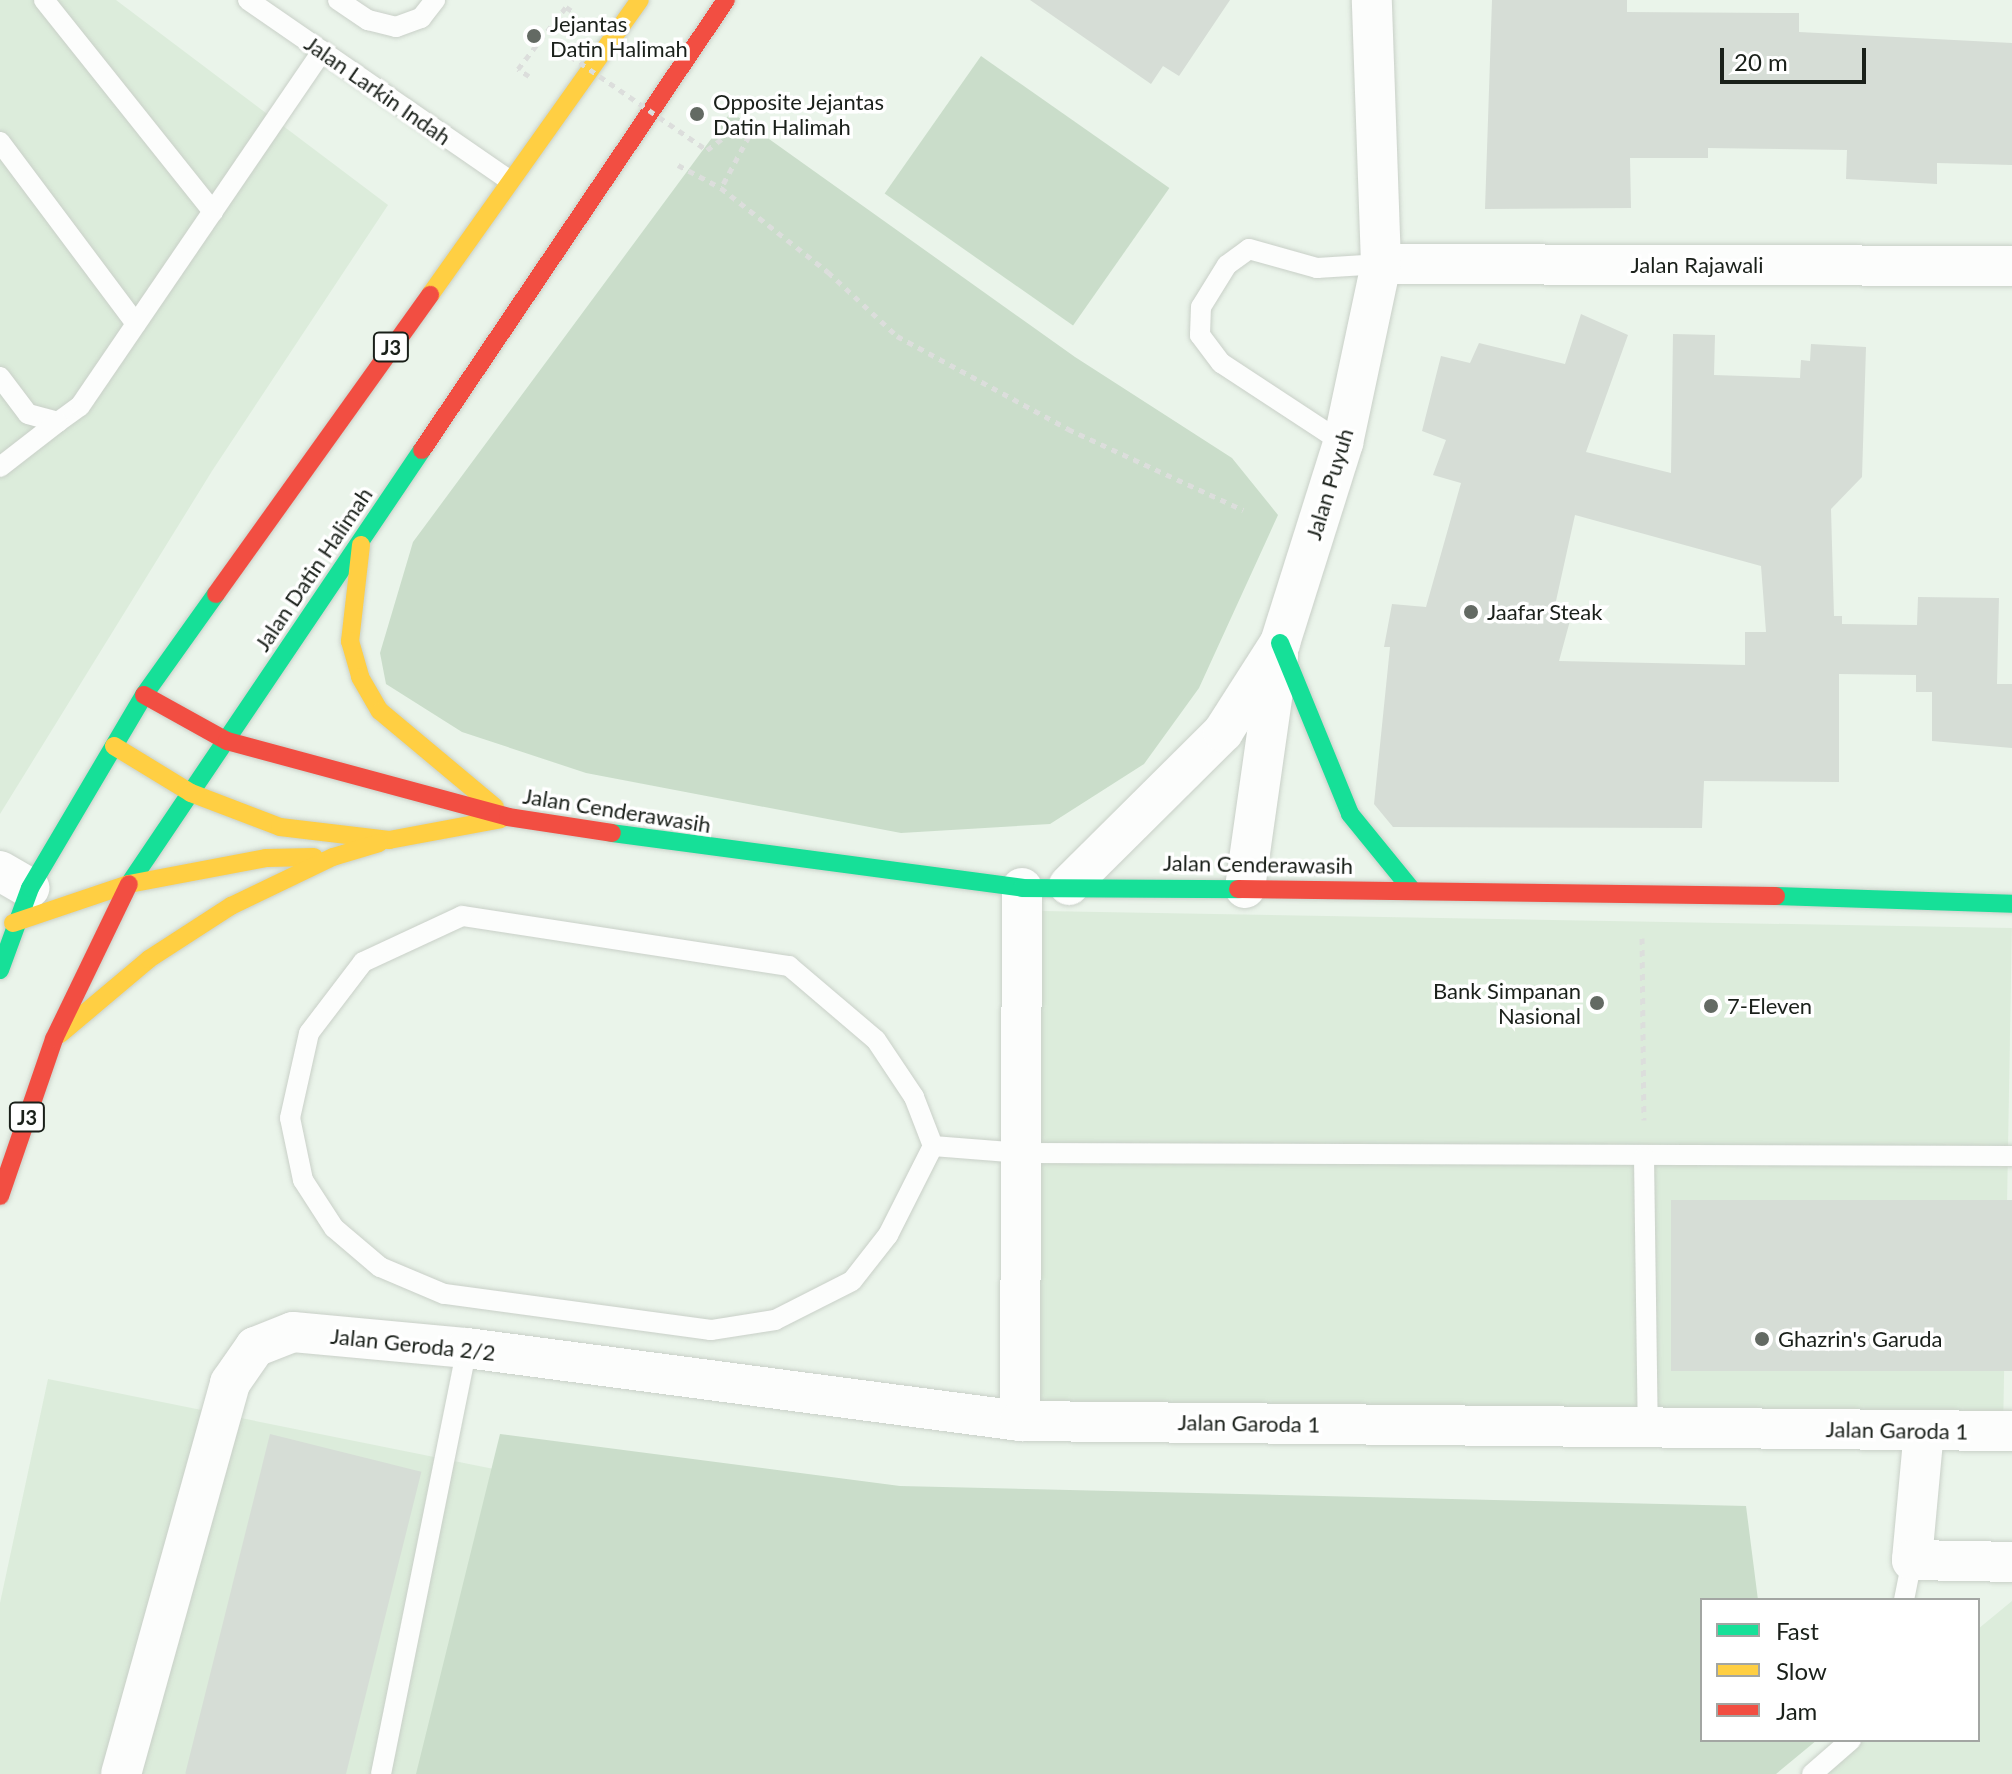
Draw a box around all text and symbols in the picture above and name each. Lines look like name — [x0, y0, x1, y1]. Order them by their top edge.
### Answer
place label: Jejantas Datin Halimah — [550, 10, 688, 62]
marker: Jejantas Datin Halimah — [525, 27, 543, 45]
street label: Jalan Larkin Indah — [300, 30, 456, 150]
scale bar — [1724, 32, 1870, 82]
text: 20 m — [1734, 47, 1788, 76]
place label: Opposite Jejantas Datin Halimah — [713, 88, 885, 140]
marker: Opposite Jejantas Datin Halimah — [688, 105, 706, 123]
street label: Jalan Rajawali — [1630, 252, 1764, 278]
road number: J3 — [371, 331, 411, 363]
street label: Jalan Puyuh — [1300, 425, 1358, 543]
street label: Jalan Datin Halimah — [248, 482, 378, 656]
place label: Jaafar Steak — [1487, 599, 1603, 625]
marker: Jaafar Steak — [1462, 603, 1480, 621]
street label: Jalan Cenderawasih — [521, 782, 713, 838]
street label: Jalan Cenderawasih — [1163, 849, 1353, 879]
place label: Bank Simpanan Nasional — [1433, 977, 1581, 1028]
place label: 7-Eleven — [1727, 993, 1812, 1019]
marker: Bank Simpanan Nasional — [1588, 994, 1606, 1012]
marker: 7-Eleven — [1702, 997, 1720, 1015]
road number: J3 — [7, 1101, 47, 1133]
street label: Jalan Geroda 2/2 — [329, 1322, 497, 1366]
place label: Ghazrin's Garuda — [1778, 1326, 1942, 1352]
marker: Ghazrin's Garuda — [1753, 1330, 1771, 1348]
street label: Jalan Garoda 1 — [1178, 1409, 1320, 1437]
street label: Jalan Garoda 1 — [1826, 1416, 1968, 1444]
legend — [1700, 1598, 1980, 1742]
text: Fast — [1776, 1616, 1819, 1645]
text: Slow — [1776, 1656, 1827, 1685]
text: Jam — [1776, 1696, 1817, 1725]

